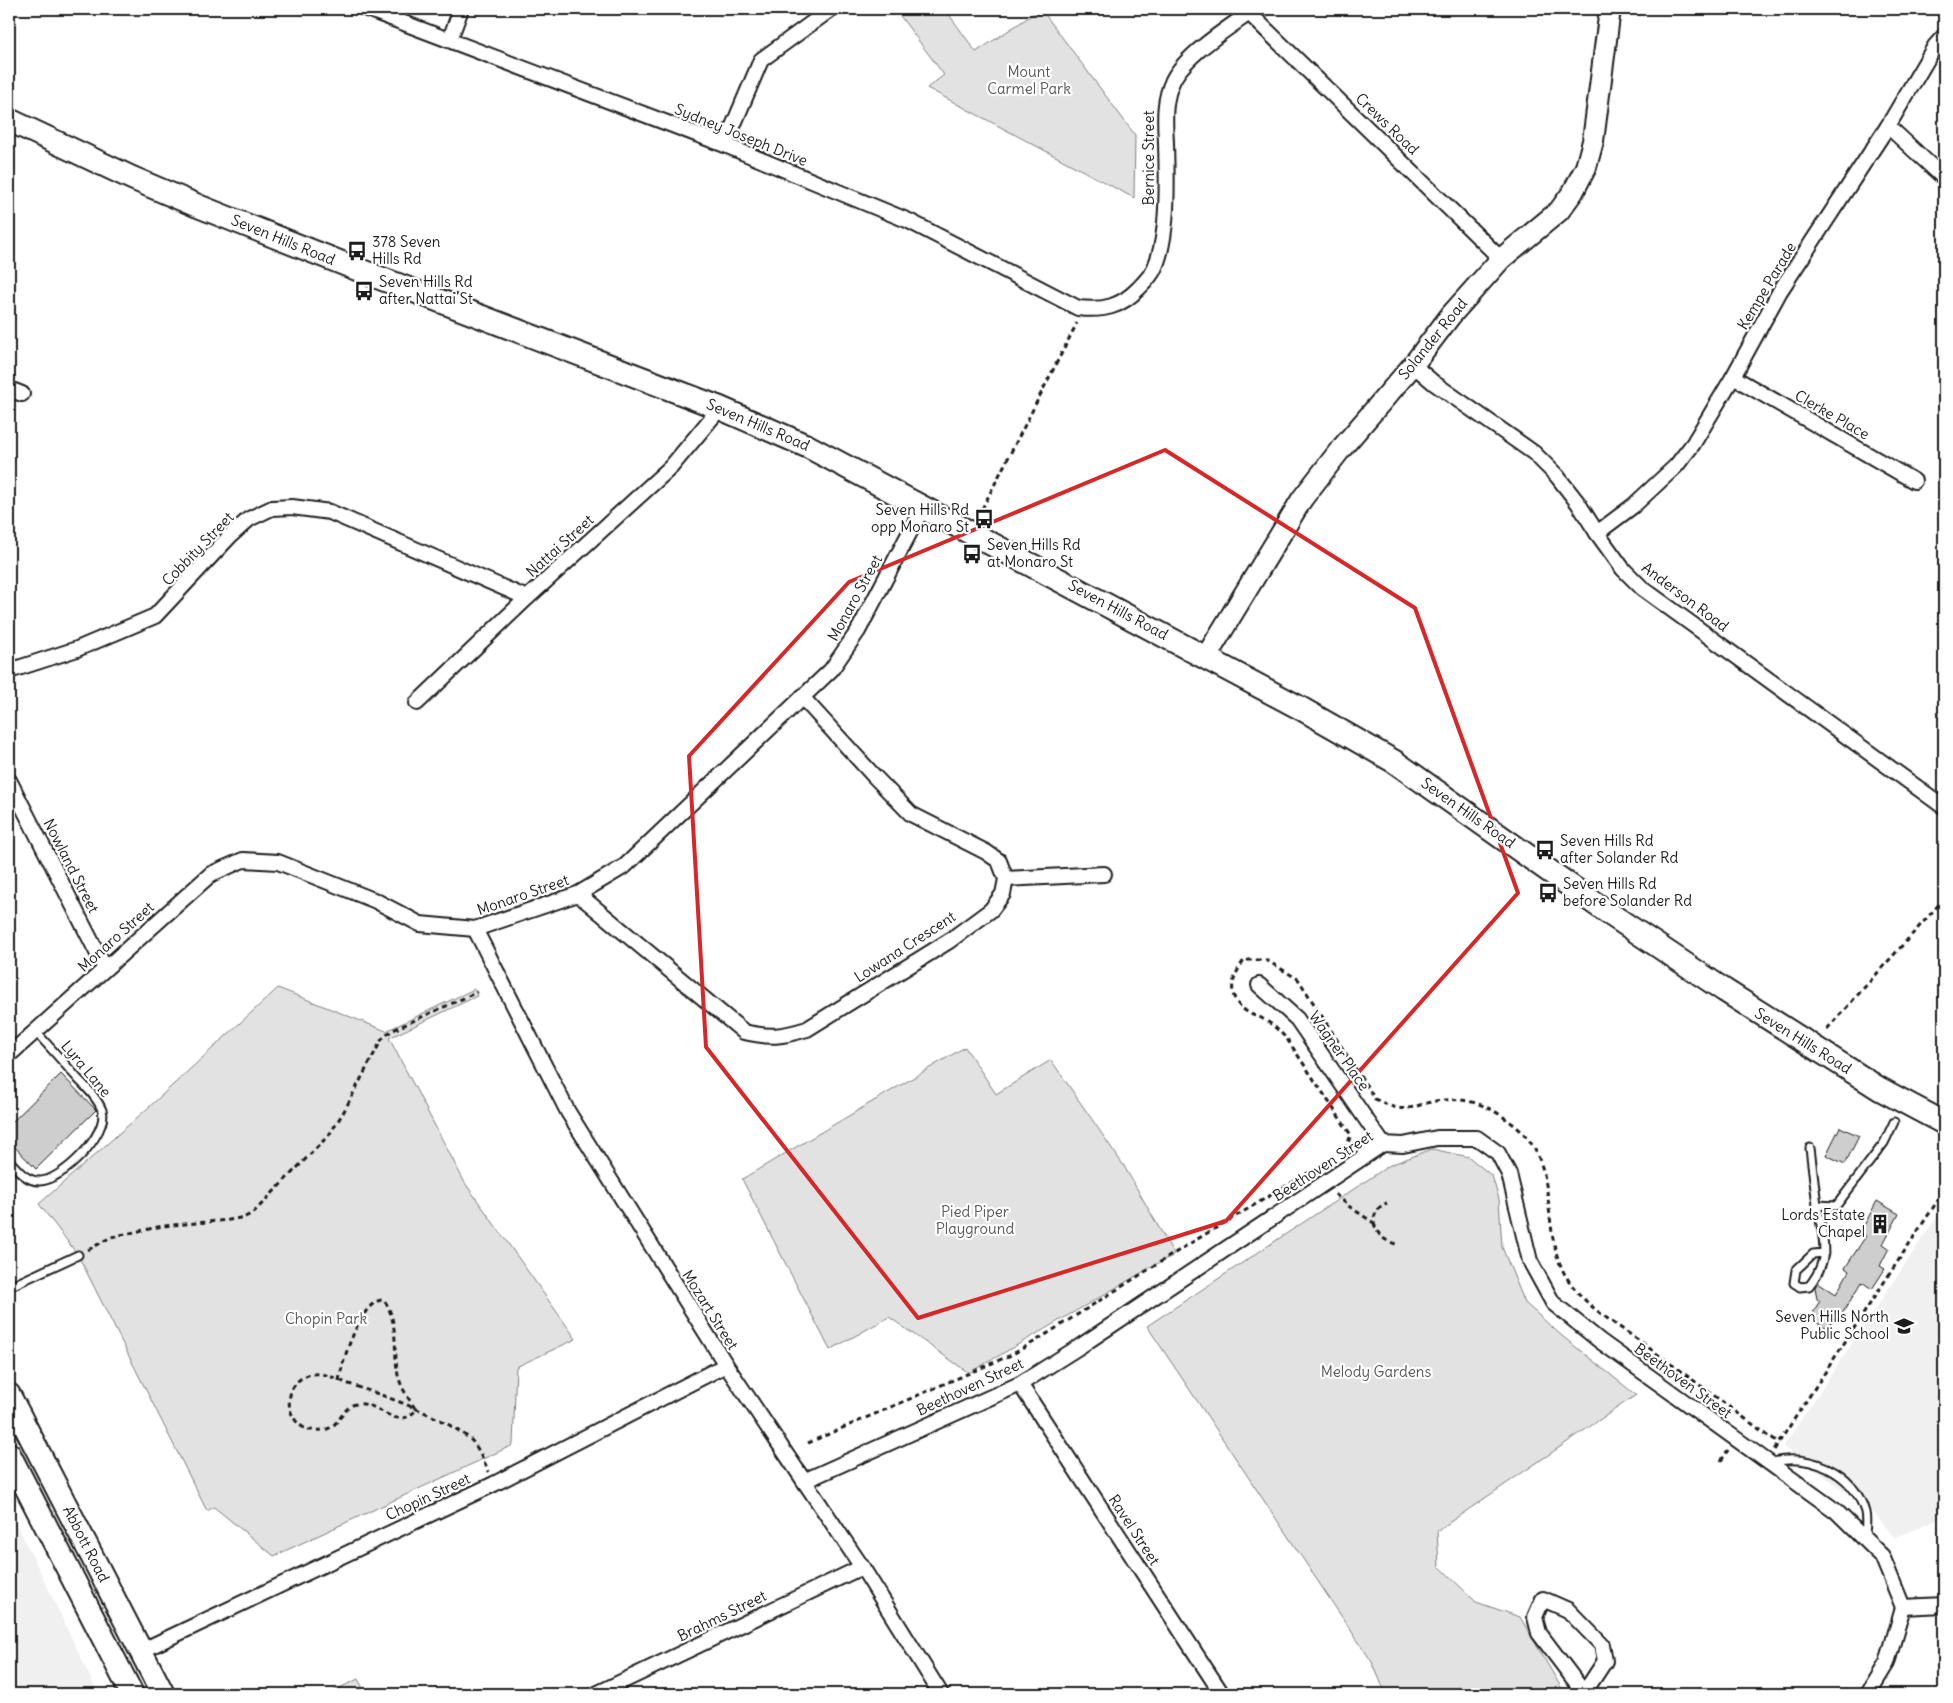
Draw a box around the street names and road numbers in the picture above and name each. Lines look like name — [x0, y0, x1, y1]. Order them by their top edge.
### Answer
street label: Crews Road — [1352, 89, 1423, 159]
street label: Sydney Joseph Drive — [672, 99, 810, 170]
street label: Bernice Street — [1139, 110, 1158, 206]
street label: Seven Hills Road — [228, 210, 338, 269]
street label: Kempe Parade — [1733, 238, 1800, 333]
street label: Solander Road — [1394, 294, 1471, 383]
street label: Clerke Place — [1792, 386, 1873, 444]
street label: Seven Hills Road — [704, 394, 813, 455]
street label: Cobbity Street — [158, 508, 238, 590]
street label: Nattai Street — [522, 510, 597, 581]
street label: Monaro Street — [823, 551, 886, 644]
street label: Anderson Road — [1638, 558, 1733, 636]
street label: Seven Hills Road — [1065, 575, 1172, 644]
street label: Seven Hills Road — [1418, 773, 1519, 852]
street label: Nowland Street — [39, 815, 103, 916]
street label: Monaro Street — [474, 870, 571, 919]
street label: Monaro Street — [74, 898, 158, 976]
street label: Lowana Crescent — [850, 907, 959, 986]
street label: Seven Hills Road — [1751, 1003, 1855, 1078]
street label: Wagner Place — [1305, 1007, 1374, 1094]
street label: Lyra Lane — [57, 1037, 116, 1101]
street label: Beethoven Street — [1269, 1126, 1376, 1205]
street label: Mozart Street — [678, 1266, 743, 1353]
street label: Beethoven Street — [1631, 1339, 1736, 1422]
street label: Beethoven Street — [913, 1353, 1026, 1420]
street label: Chopin Street — [382, 1469, 473, 1524]
street label: Ravel Street — [1105, 1491, 1164, 1569]
street label: Abbott Road — [59, 1502, 114, 1585]
street label: Brahms Street — [674, 1586, 769, 1645]

